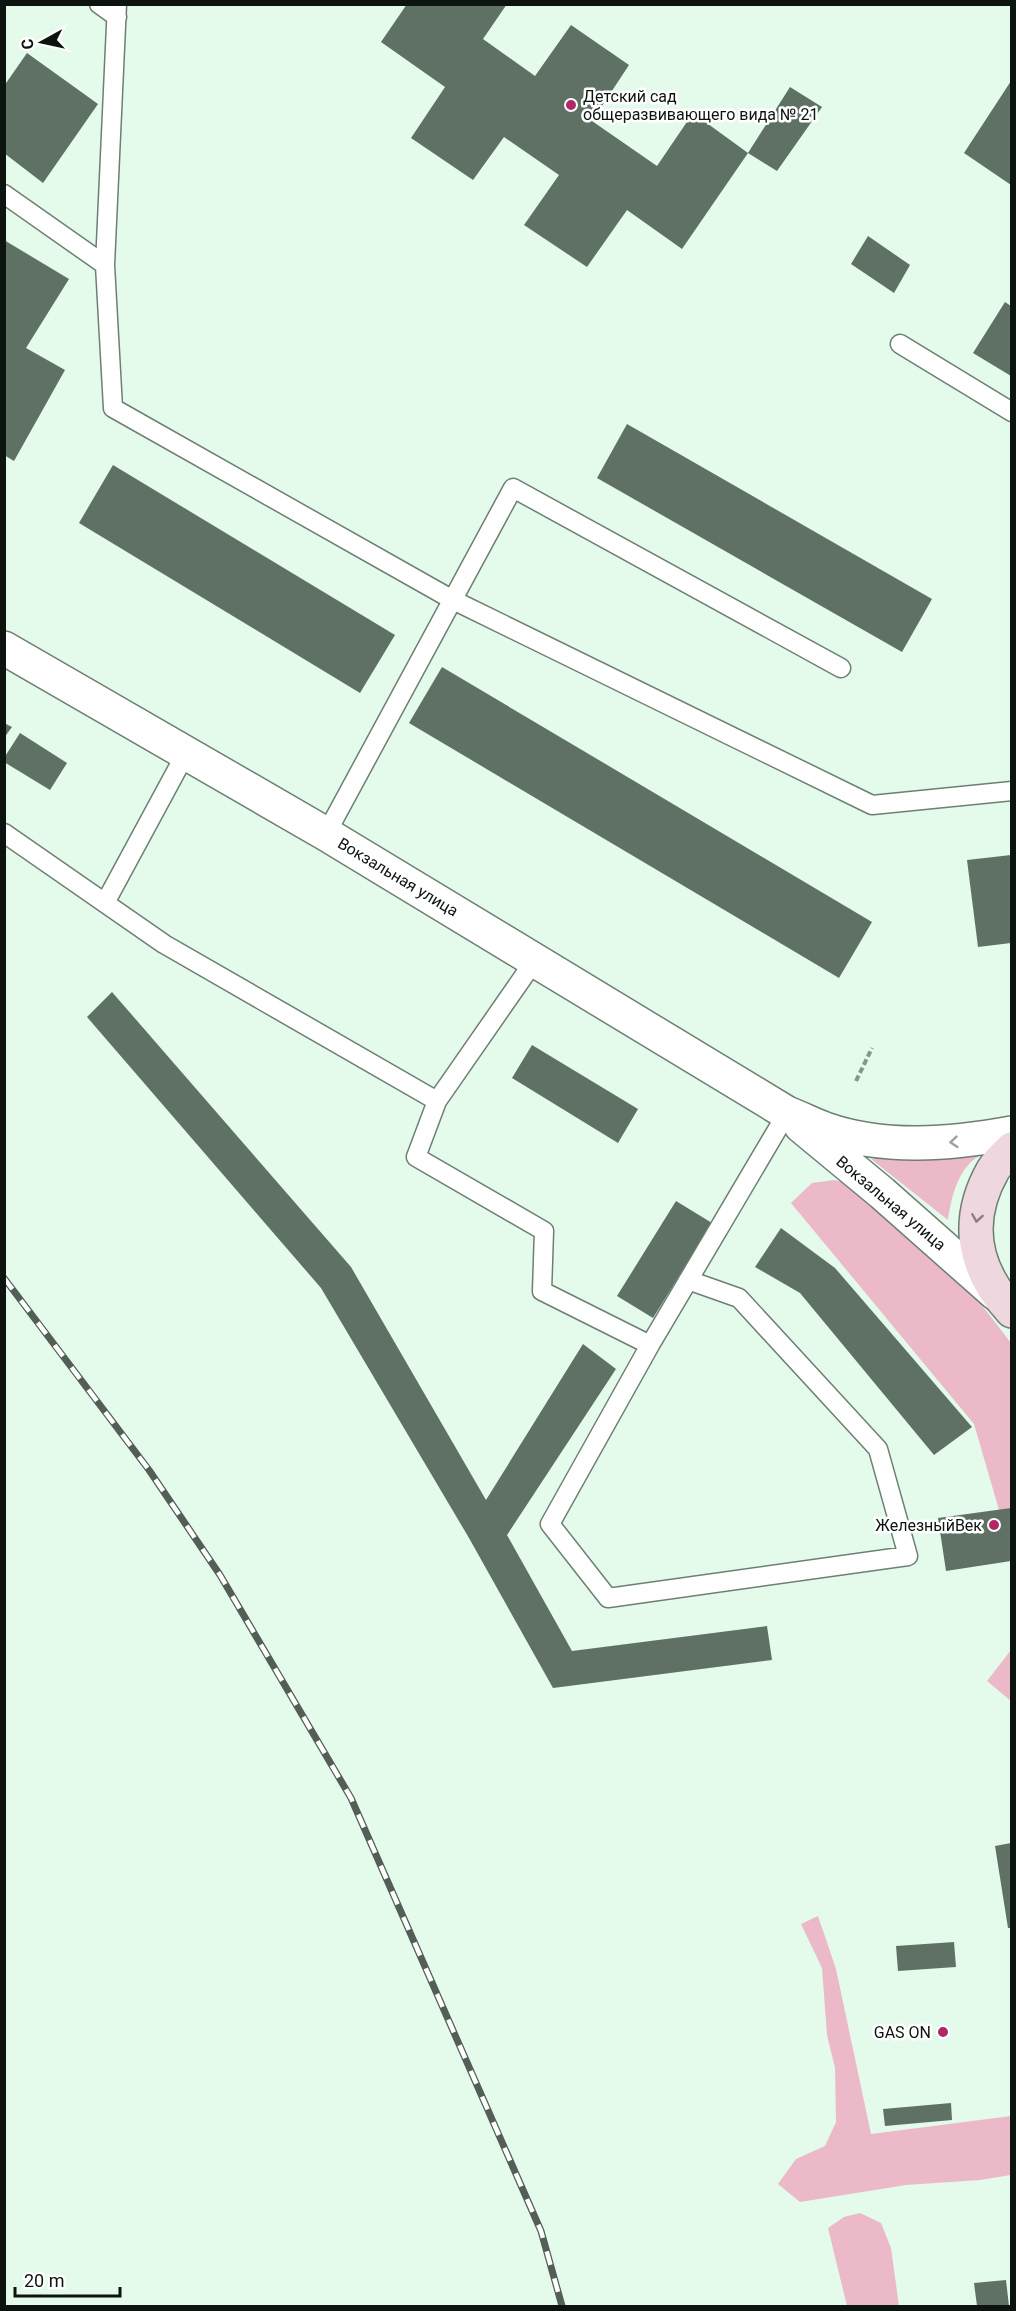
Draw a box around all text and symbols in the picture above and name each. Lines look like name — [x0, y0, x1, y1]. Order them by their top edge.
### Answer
north arrow — [12, 12, 72, 72]
text: С — [18, 38, 38, 51]
place label: Детский сад общеразвивающего вида № 21 — [583, 87, 818, 124]
marker: Детский сад общеразвивающего вида № 21 — [564, 98, 578, 112]
street label: Вокзальная улица — [334, 834, 462, 920]
one-way arrow — [949, 1135, 958, 1148]
street label: Вокзальная улица — [832, 1152, 950, 1254]
one-way arrow — [972, 1214, 984, 1223]
place label: ЖелезныйВек — [875, 1516, 982, 1535]
marker: ЖелезныйВек — [987, 1518, 1001, 1532]
place label: GAS ON — [874, 2023, 931, 2042]
marker: GAS ON — [936, 2025, 950, 2039]
scale bar — [15, 2260, 120, 2298]
text: 20 m — [24, 2270, 64, 2291]

